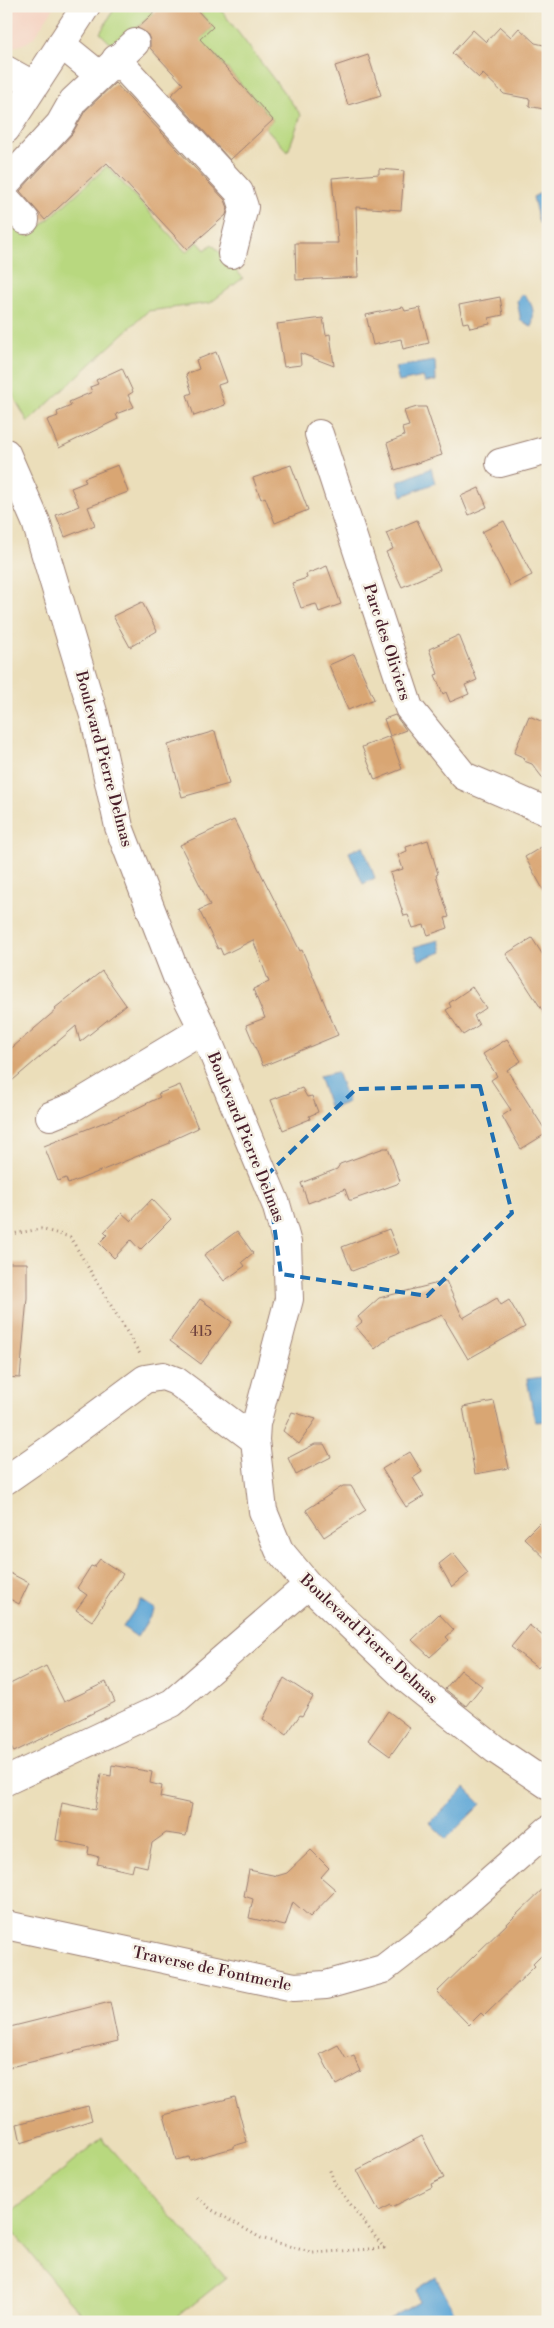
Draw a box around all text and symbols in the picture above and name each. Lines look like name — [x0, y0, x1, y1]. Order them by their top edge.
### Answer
street label: Parc des Oliviers — [359, 581, 415, 703]
street label: Boulevard Pierre Delmas — [71, 668, 137, 849]
street label: Boulevard Pierre Delmas — [202, 1048, 289, 1225]
house number: 415 — [190, 1323, 212, 1341]
street label: Boulevard Pierre Delmas — [295, 1569, 442, 1708]
street label: Traverse de Fontmerle — [131, 1942, 293, 1996]

